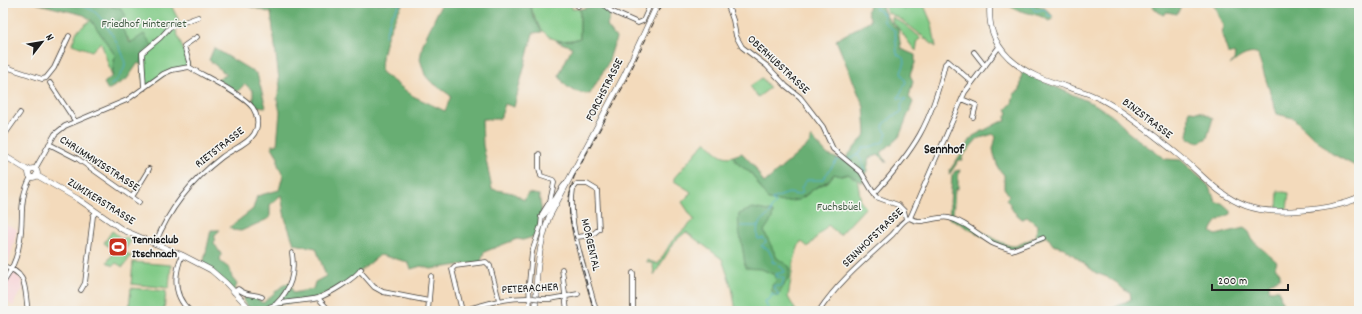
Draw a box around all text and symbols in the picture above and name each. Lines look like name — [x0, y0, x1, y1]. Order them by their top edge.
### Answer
park label: Friedhof Hinterriet — [101, 16, 187, 33]
north arrow — [22, 22, 62, 62]
text: N — [41, 31, 57, 45]
street label: OBERHUBSTRASSE — [743, 31, 813, 99]
street label: FORCHSTRASSE — [582, 55, 628, 124]
street label: BINZSTRASSE — [1118, 94, 1176, 144]
street label: RIETSTRASSE — [192, 123, 249, 173]
street label: CHRUMMWISSTRASSE — [56, 132, 143, 197]
district label: Sennhof — [924, 141, 965, 160]
street label: ZUMIKERSTRASSE — [64, 174, 139, 230]
park label: Fuchsbüel — [817, 199, 861, 216]
street label: SENNHOFSTRASSE — [838, 204, 908, 272]
street label: MORGENTAL — [576, 217, 604, 273]
place label: Tennisclub Itschnach — [132, 232, 178, 263]
sports icon: Tennisclub Itschnach — [107, 236, 129, 258]
scale bar — [1212, 266, 1288, 292]
text: 200 m — [1218, 273, 1247, 290]
street label: PETERACHER — [501, 279, 559, 299]

